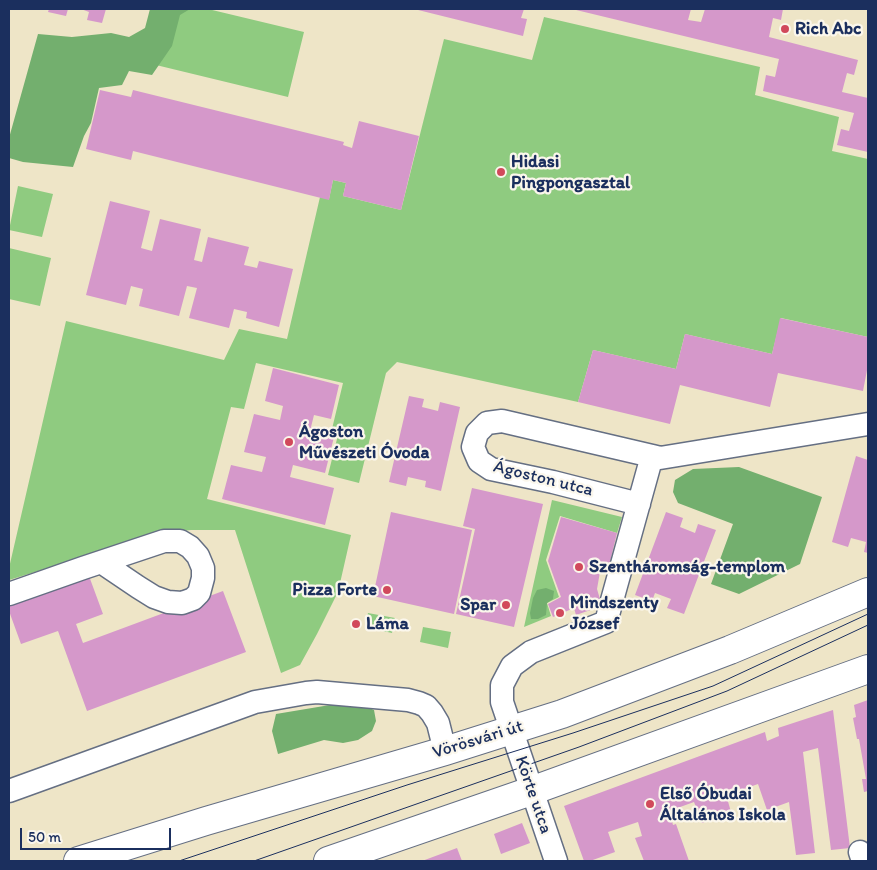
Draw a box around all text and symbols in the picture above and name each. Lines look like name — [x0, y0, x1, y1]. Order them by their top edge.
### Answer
place label: Rich Abc — [795, 18, 861, 40]
marker: Rich Abc — [779, 23, 791, 35]
place label: Hidasi Pingpongasztal — [511, 151, 630, 193]
marker: Hidasi Pingpongasztal — [495, 166, 507, 178]
place label: Ágoston Művészeti Óvoda — [299, 421, 429, 464]
marker: Ágoston Művészeti Óvoda — [283, 436, 295, 448]
street label: Ágoston utca — [491, 456, 595, 502]
place label: Szentháromság-templom — [589, 556, 785, 578]
marker: Szentháromság-templom — [573, 561, 585, 573]
place label: Pizza Forte — [292, 579, 377, 601]
marker: Pizza Forte — [381, 584, 393, 596]
place label: Mindszenty József — [570, 592, 658, 634]
place label: Spar — [460, 594, 496, 616]
marker: Spar — [500, 599, 512, 611]
marker: Mindszenty József — [554, 607, 566, 619]
place label: Láma — [366, 613, 409, 635]
marker: Láma — [350, 618, 362, 630]
street label: Vörösvári út — [430, 716, 526, 764]
street label: Körte utca — [510, 753, 556, 837]
place label: Első Óbudai Általános Iskola — [660, 783, 786, 826]
marker: Első Óbudai Általános Iskola — [644, 798, 656, 810]
scale bar — [22, 818, 174, 850]
text: 50 m — [28, 828, 61, 846]

